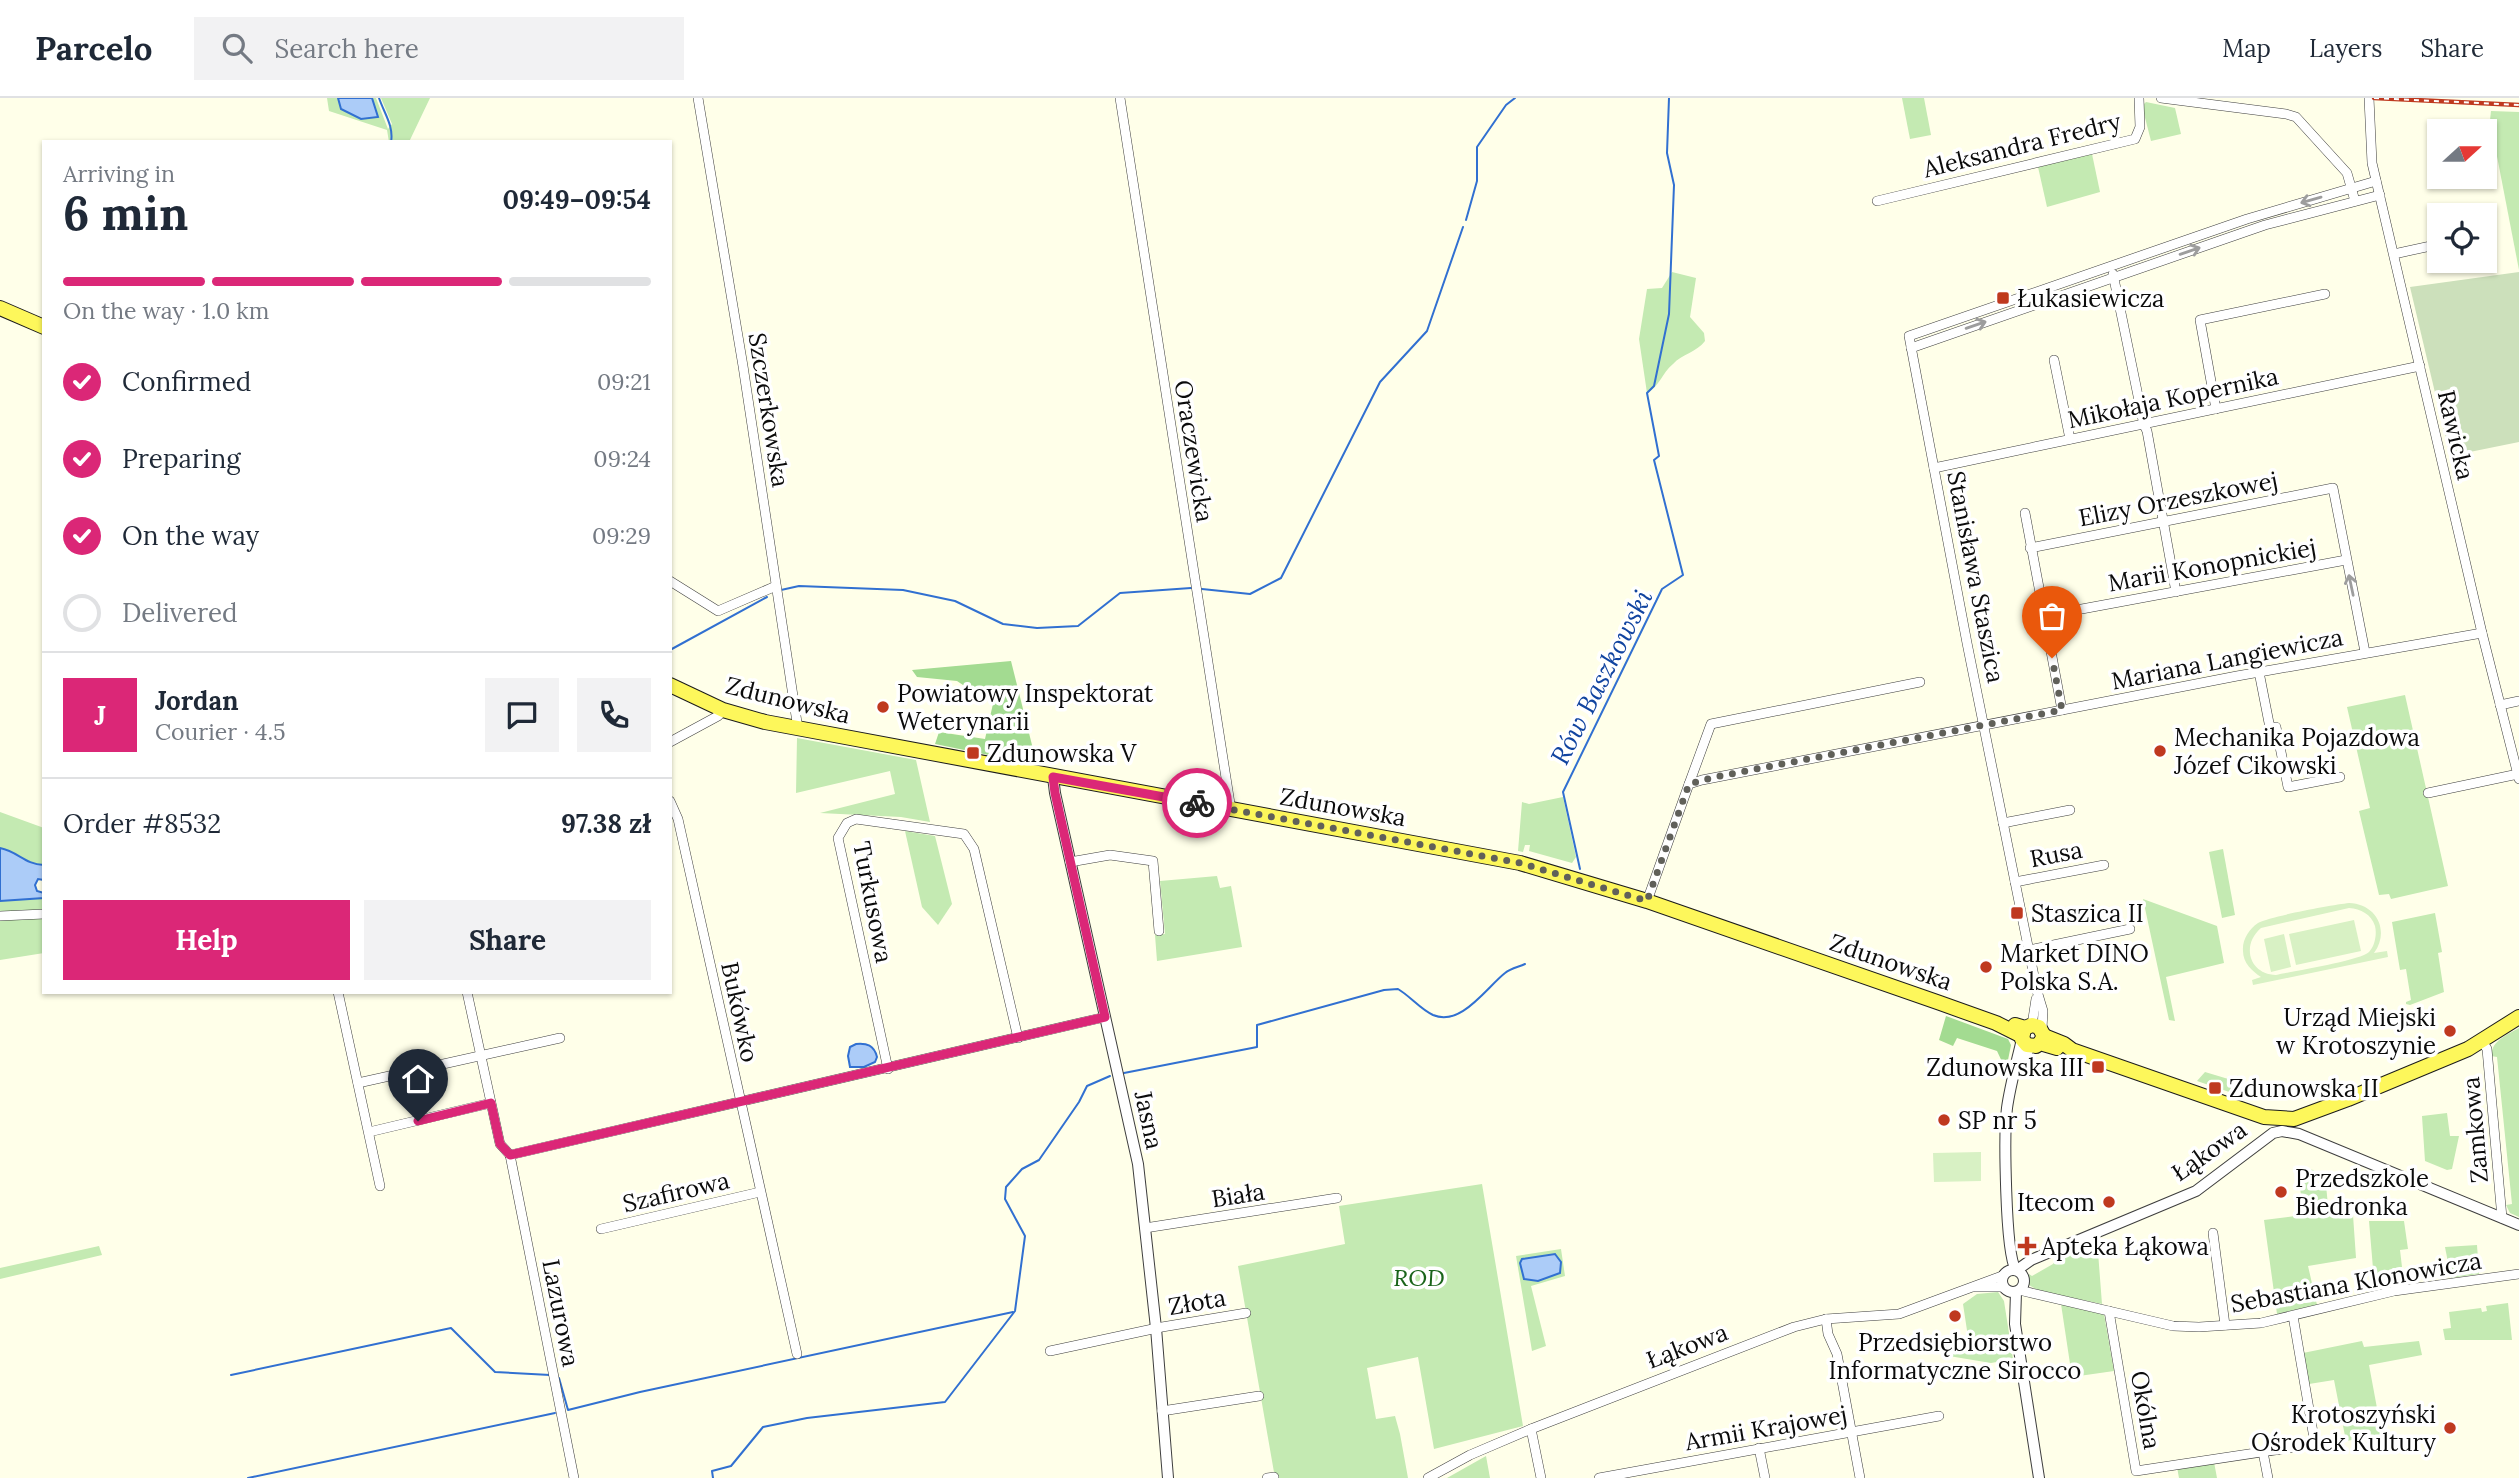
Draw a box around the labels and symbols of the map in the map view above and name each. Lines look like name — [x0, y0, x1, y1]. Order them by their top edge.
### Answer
street label: Aleksandra Fredry — [1919, 105, 2124, 185]
north arrow — [2427, 119, 2497, 189]
one-way arrow — [2300, 194, 2322, 207]
one-way arrow — [2179, 244, 2201, 256]
place label: Łukasiewicza — [2017, 283, 2165, 314]
marker: Łukasiewicza — [1995, 290, 2011, 306]
one-way arrow — [1964, 318, 1986, 330]
street label: Szczerkowska — [741, 331, 797, 489]
street label: Mikołaja Kopernika — [2065, 361, 2281, 435]
street label: Oraczewicka — [1167, 378, 1221, 524]
street label: Rawicka — [2431, 387, 2481, 483]
street label: Elizy Orzeszkowej — [2076, 465, 2280, 533]
street label: Stanisława Staszica — [1940, 469, 2012, 685]
street label: Marii Konopnickiej — [2106, 531, 2318, 599]
one-way arrow — [2344, 574, 2358, 597]
water label: Rów Baszkowski — [1543, 584, 1660, 770]
pin — [2022, 586, 2082, 658]
street label: Mariana Langiewicza — [2109, 621, 2345, 697]
street label: Zdunowska — [722, 670, 854, 730]
place label: Powiatowy Inspektorat Weterynarii — [897, 678, 1154, 737]
marker: Powiatowy Inspektorat Weterynarii — [875, 699, 891, 715]
place label: Mechanika Pojazdowa Józef Cikowski — [2173, 722, 2420, 781]
place label: Zdunowska V — [987, 738, 1138, 769]
marker: Mechanika Pojazdowa Józef Cikowski — [2152, 743, 2168, 759]
marker: Zdunowska V — [965, 745, 981, 761]
courier — [1162, 768, 1232, 838]
street label: Zdunowska — [1278, 781, 1408, 833]
street label: Rusa — [2027, 834, 2085, 874]
street label: Turkusowa — [846, 839, 900, 965]
place label: Staszica II — [2031, 898, 2144, 929]
marker: Staszica II — [2009, 905, 2025, 921]
street label: Zdunowska — [1826, 927, 1956, 997]
place label: Market DINO Polska S.A. — [2000, 938, 2149, 997]
street label: Bukówko — [714, 959, 766, 1065]
marker: Market DINO Polska S.A. — [1978, 959, 1994, 975]
place label: Urząd Miejski w Krotoszynie — [2276, 1002, 2436, 1061]
marker: Urząd Miejski w Krotoszynie — [2442, 1023, 2458, 1039]
pin — [388, 1049, 448, 1121]
place label: Zdunowska III — [1926, 1052, 2084, 1083]
marker: Zdunowska III — [2090, 1059, 2106, 1075]
place label: Zdunowska II — [2229, 1073, 2379, 1104]
street label: Zamkowa — [2455, 1076, 2495, 1184]
marker: Zdunowska II — [2207, 1080, 2223, 1096]
street label: Jasna — [1127, 1087, 1170, 1152]
place label: SP nr 5 — [1958, 1105, 2037, 1136]
marker: SP nr 5 — [1936, 1112, 1952, 1128]
street label: Łąkowa — [2165, 1114, 2253, 1188]
place label: Przedszkole Biedronka — [2295, 1163, 2429, 1222]
street label: Szafirowa — [620, 1165, 732, 1219]
street label: Biała — [1209, 1176, 1267, 1214]
marker: Przedszkole Biedronka — [2273, 1184, 2289, 1200]
place label: Itecom — [2017, 1187, 2095, 1218]
marker: Itecom — [2101, 1194, 2117, 1210]
place label: Apteka Łąkowa — [2040, 1231, 2209, 1262]
marker: Apteka Łąkowa — [2019, 1238, 2035, 1254]
street label: Sebastiana Klonowicza — [2228, 1245, 2484, 1319]
street label: Lazurowa — [535, 1257, 587, 1369]
park label: ROD — [1393, 1262, 1445, 1293]
street label: Złota — [1166, 1282, 1228, 1322]
marker: Przedsiębiorstwo Informatyczne Sirocco — [1947, 1308, 1963, 1324]
street label: Łąkowa — [1642, 1316, 1732, 1376]
place label: Przedsiębiorstwo Informatyczne Sirocco — [1829, 1327, 2081, 1386]
street label: Okólna — [2124, 1368, 2168, 1452]
street label: Armii Krajowej — [1682, 1399, 1849, 1458]
place label: Krotoszyński Ośrodek Kultury — [2251, 1399, 2436, 1458]
marker: Krotoszyński Ośrodek Kultury — [2442, 1420, 2458, 1436]

